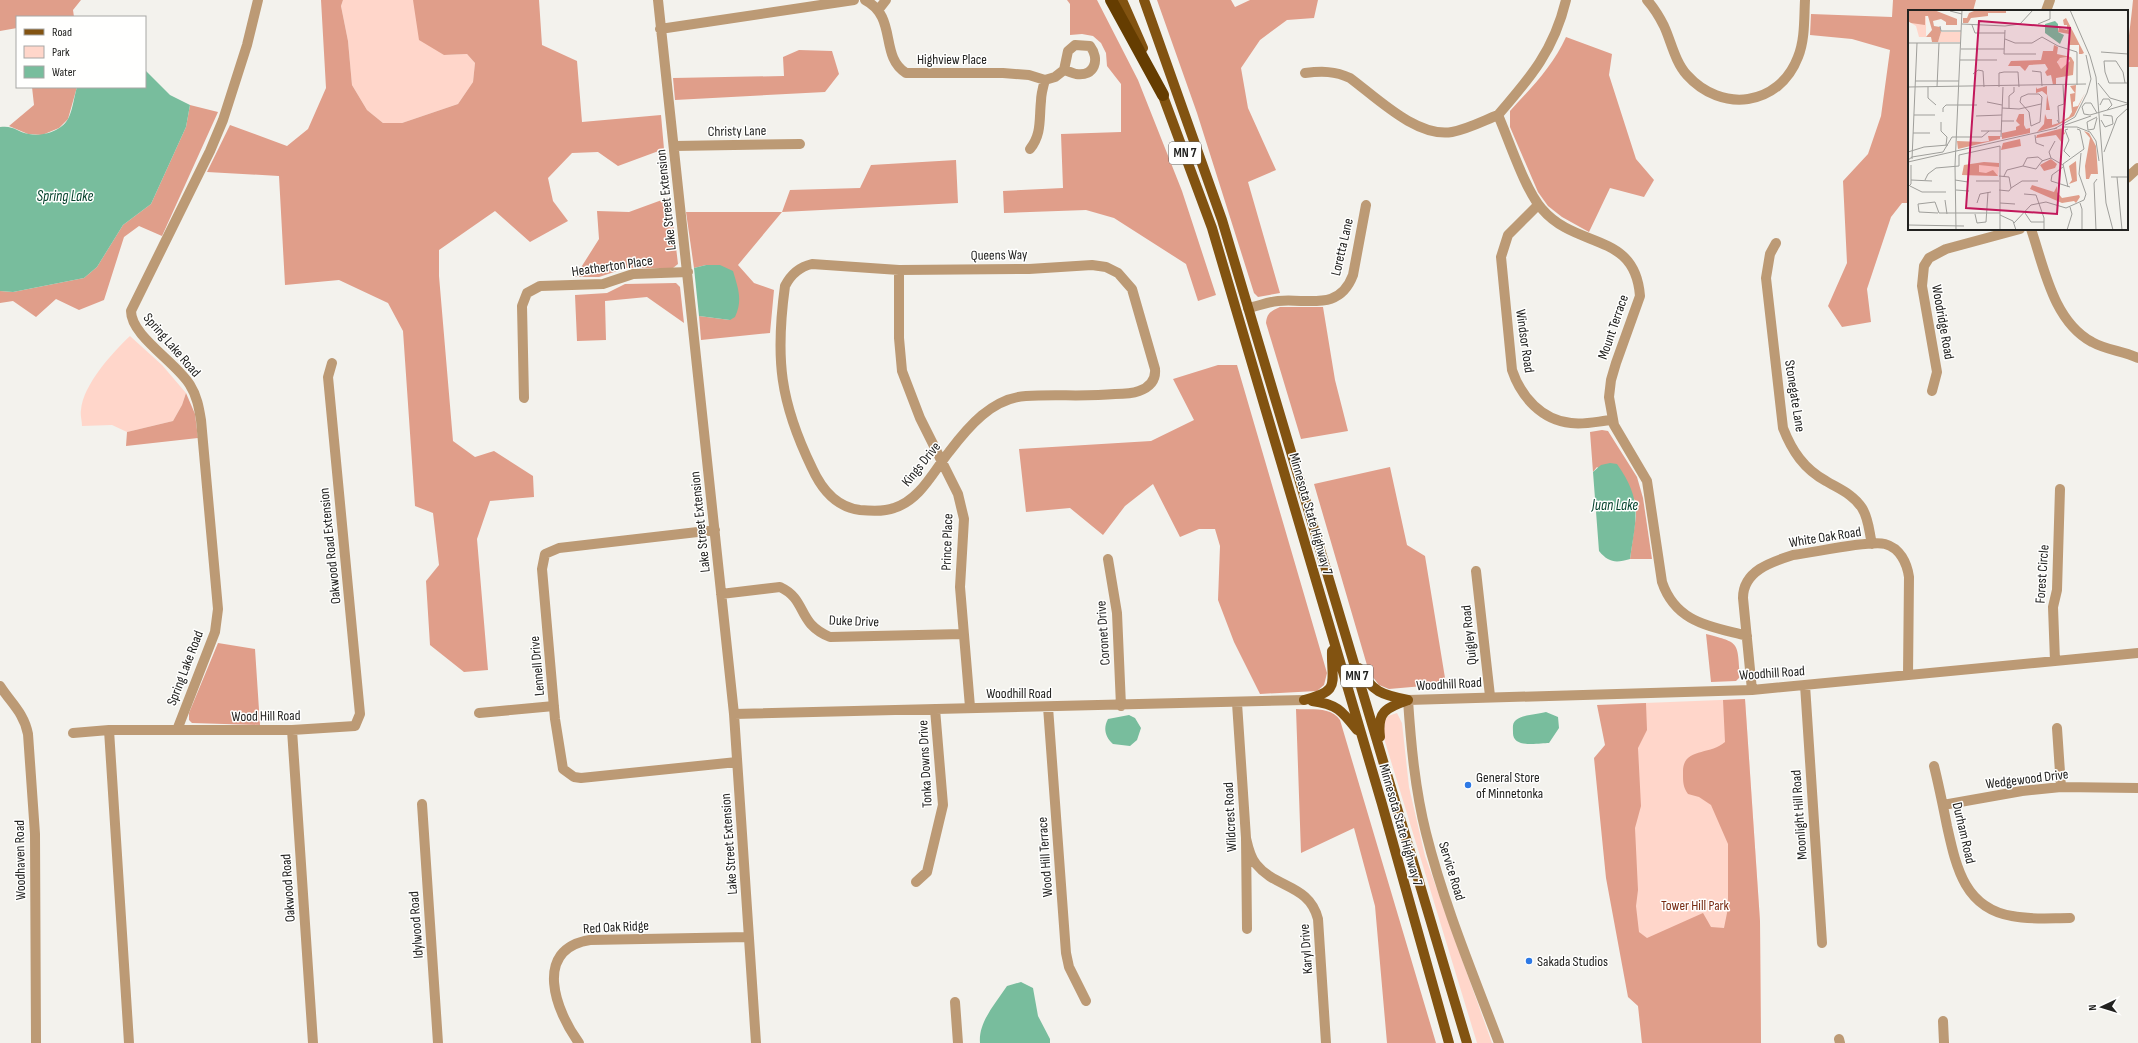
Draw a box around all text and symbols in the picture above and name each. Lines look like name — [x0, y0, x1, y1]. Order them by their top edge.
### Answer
inset map — [1908, 10, 2128, 230]
legend — [16, 16, 146, 88]
text: Road — [52, 25, 72, 40]
text: Park — [52, 45, 70, 60]
street label: Highview Place — [917, 51, 987, 68]
text: Water — [52, 65, 76, 80]
street label: Christy Lane — [708, 122, 766, 140]
road number: MN 7 — [1169, 142, 1201, 164]
street label: Lake Street Extension — [652, 149, 680, 251]
water label: Spring Lake — [37, 187, 93, 206]
street label: Loretta Lane — [1327, 217, 1357, 277]
street label: Queens Way — [971, 246, 1028, 264]
street label: Heatherton Place — [570, 252, 654, 280]
street label: Woodridge Road — [1928, 283, 1958, 361]
street label: Mount Terrace — [1594, 292, 1632, 362]
street label: Windsor Road — [1512, 308, 1538, 374]
street label: Spring Lake Road — [140, 310, 204, 381]
street label: Stonegate Lane — [1781, 359, 1809, 433]
street label: Kings Drive — [898, 438, 944, 490]
street label: Minnesota State Highway 7 — [1285, 451, 1337, 577]
street label: Lake Street Extension — [686, 471, 714, 573]
street label: Oakwood Road Extension — [315, 487, 345, 605]
water label: Juan Lake — [1591, 496, 1638, 515]
street label: Prince Place — [938, 513, 956, 571]
street label: White Oak Road — [1788, 523, 1862, 551]
street label: Forest Circle — [2031, 544, 2053, 604]
street label: Coronet Drive — [1092, 600, 1114, 666]
street label: Quigley Road — [1457, 604, 1481, 666]
street label: Duke Drive — [829, 612, 879, 630]
street label: Spring Lake Road — [163, 628, 207, 708]
street label: Lennell Drive — [526, 635, 548, 697]
street label: Woodhill Road — [1739, 662, 1806, 684]
road number: MN 7 — [1341, 665, 1373, 687]
street label: Woodhill Road — [1416, 674, 1482, 694]
street label: Woodhill Road — [986, 685, 1052, 702]
street label: Wood Hill Road — [231, 707, 301, 725]
street label: Tonka Downs Drive — [914, 720, 936, 808]
street label: Minnesota State Highway 7 — [1375, 762, 1427, 888]
street label: Wedgewood Drive — [1985, 765, 2069, 793]
place label: General Store of Minnetonka — [1476, 769, 1543, 802]
street label: Moonlight Hill Road — [1787, 769, 1811, 861]
marker: General Store of Minnetonka — [1463, 780, 1473, 790]
street label: Wildcrest Road — [1220, 781, 1240, 852]
street label: Lake Street Extension — [717, 793, 741, 895]
street label: Durham Road — [1949, 801, 1979, 866]
street label: Wood Hill Terrace — [1034, 816, 1056, 898]
street label: Woodhaven Road — [11, 820, 29, 900]
street label: Service Road — [1435, 840, 1469, 903]
street label: Oakwood Road — [277, 853, 299, 923]
street label: Idylwood Road — [405, 891, 427, 959]
park label: Tower Hill Park — [1661, 897, 1730, 914]
street label: Red Oak Ridge — [583, 917, 649, 937]
street label: Karyl Drive — [1296, 923, 1316, 975]
place label: Sakada Studios — [1537, 953, 1608, 970]
marker: Sakada Studios — [1524, 956, 1534, 966]
north arrow — [2082, 987, 2122, 1027]
text: N — [2086, 1004, 2099, 1011]

